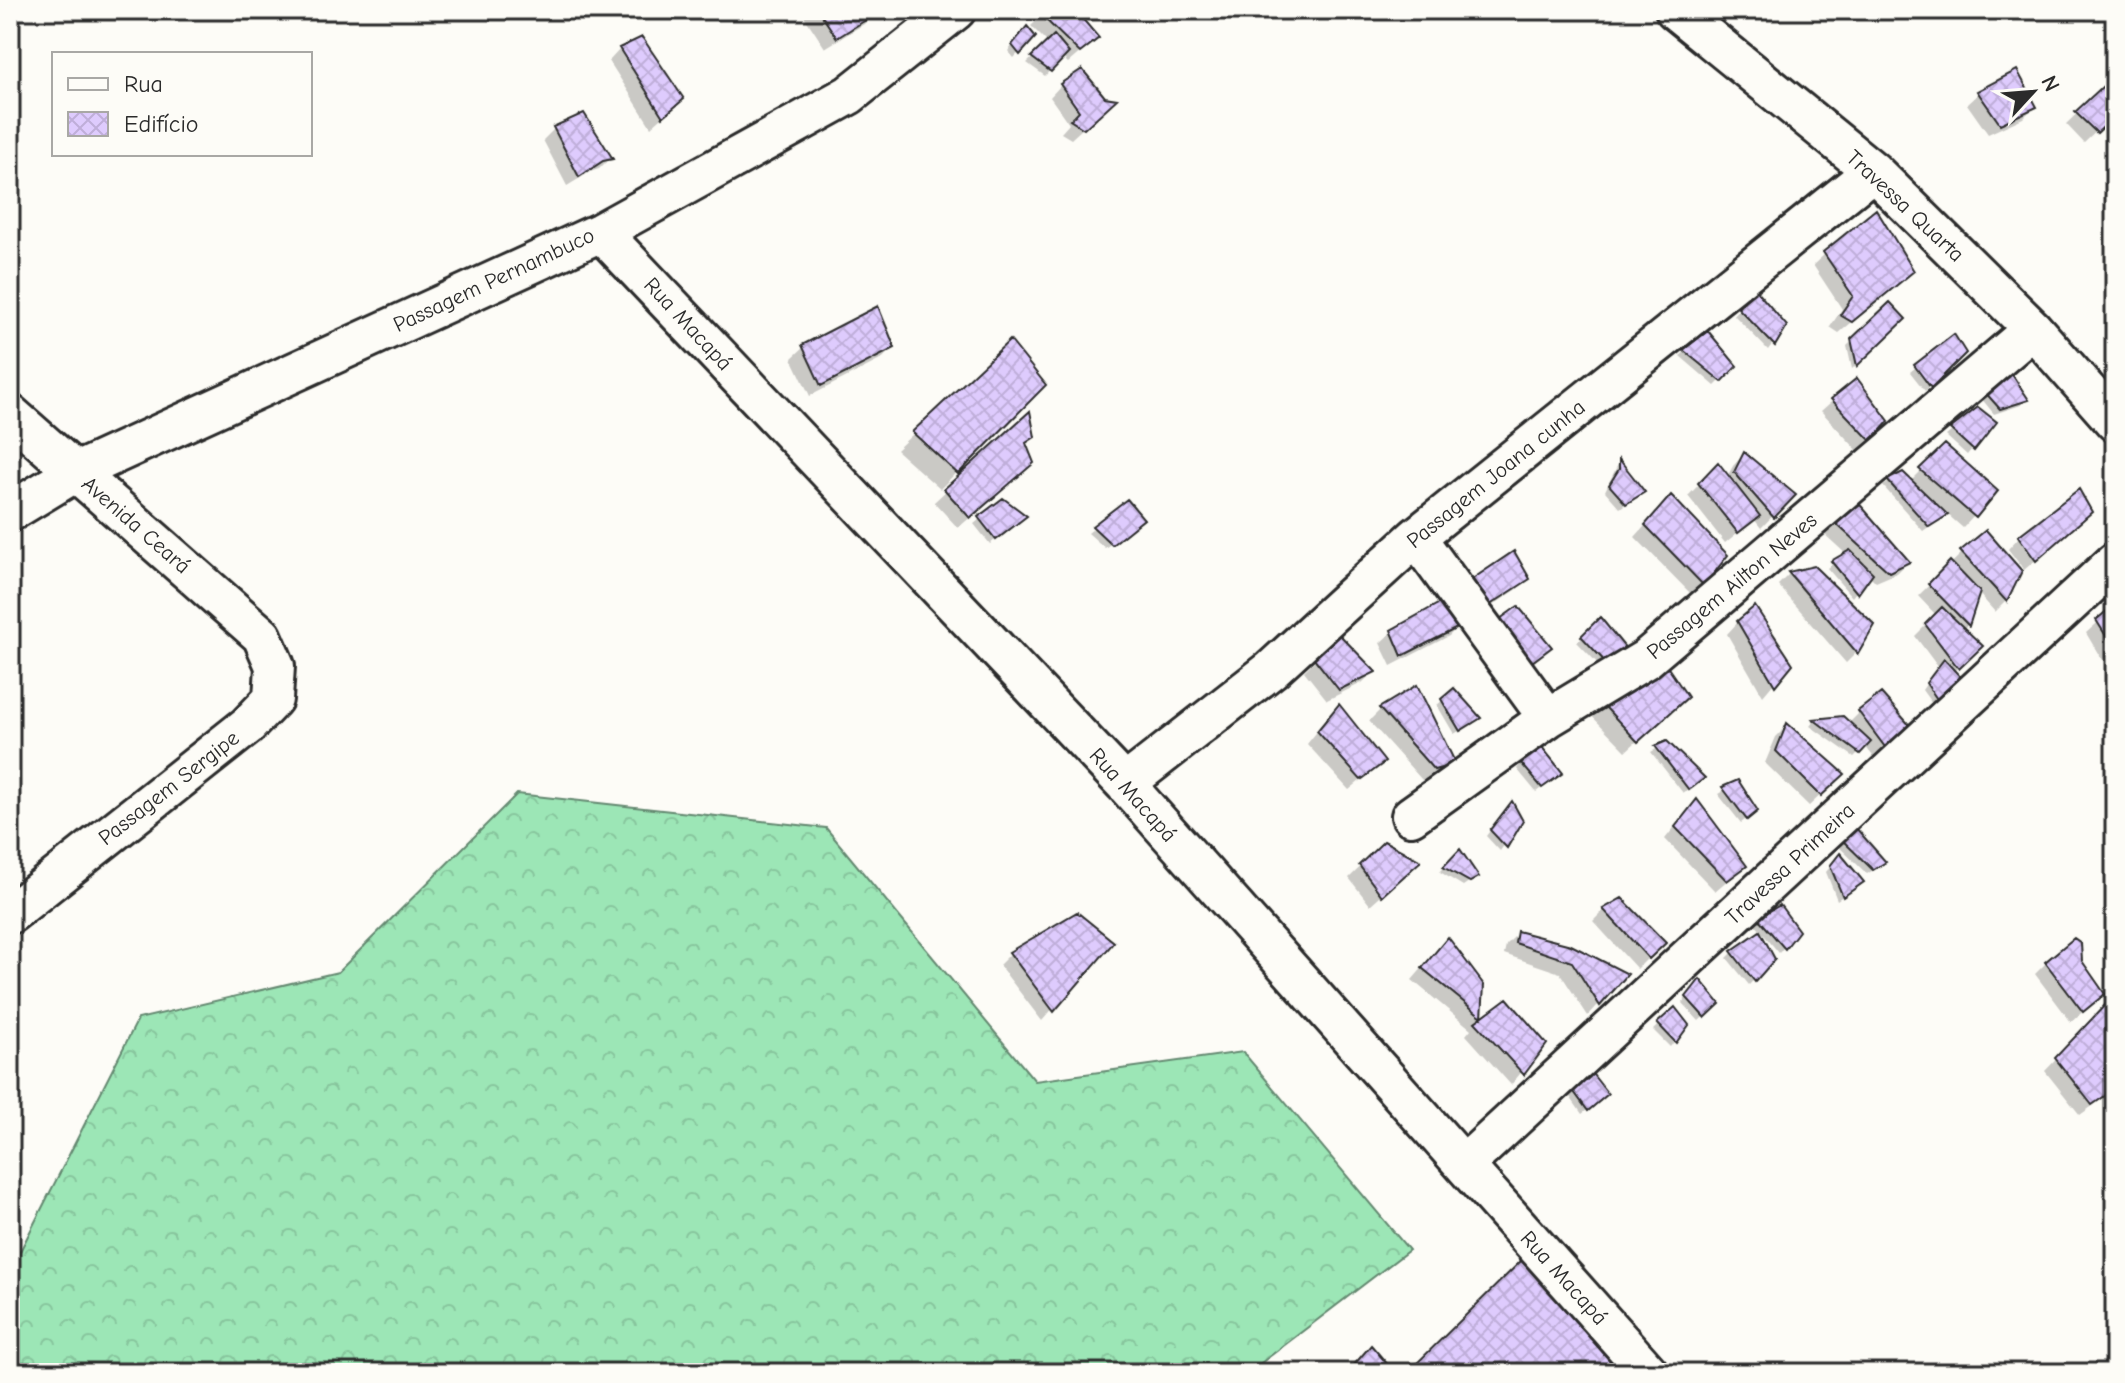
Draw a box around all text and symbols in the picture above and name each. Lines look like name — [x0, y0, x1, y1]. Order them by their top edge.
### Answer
legend — [52, 52, 312, 156]
north arrow — [1993, 52, 2073, 132]
text: Rua — [124, 70, 163, 98]
text: N — [2035, 72, 2065, 96]
text: Edifício — [124, 110, 199, 138]
street label: Travessa Quarta — [1841, 145, 1969, 267]
street label: Passagem Pernambuco — [389, 222, 599, 338]
street label: Rua Macapá — [638, 272, 738, 376]
street label: Passagem Joana cunha — [1402, 394, 1590, 554]
street label: Avenida Ceará — [76, 471, 196, 579]
street label: Passagem Ailton Neves — [1642, 507, 1822, 665]
street label: Passagem Sergipe — [94, 725, 244, 851]
street label: Rua Macapá — [1084, 743, 1182, 847]
street label: Travessa Primeira — [1720, 797, 1860, 931]
street label: Rua Macapá — [1515, 1226, 1613, 1330]

